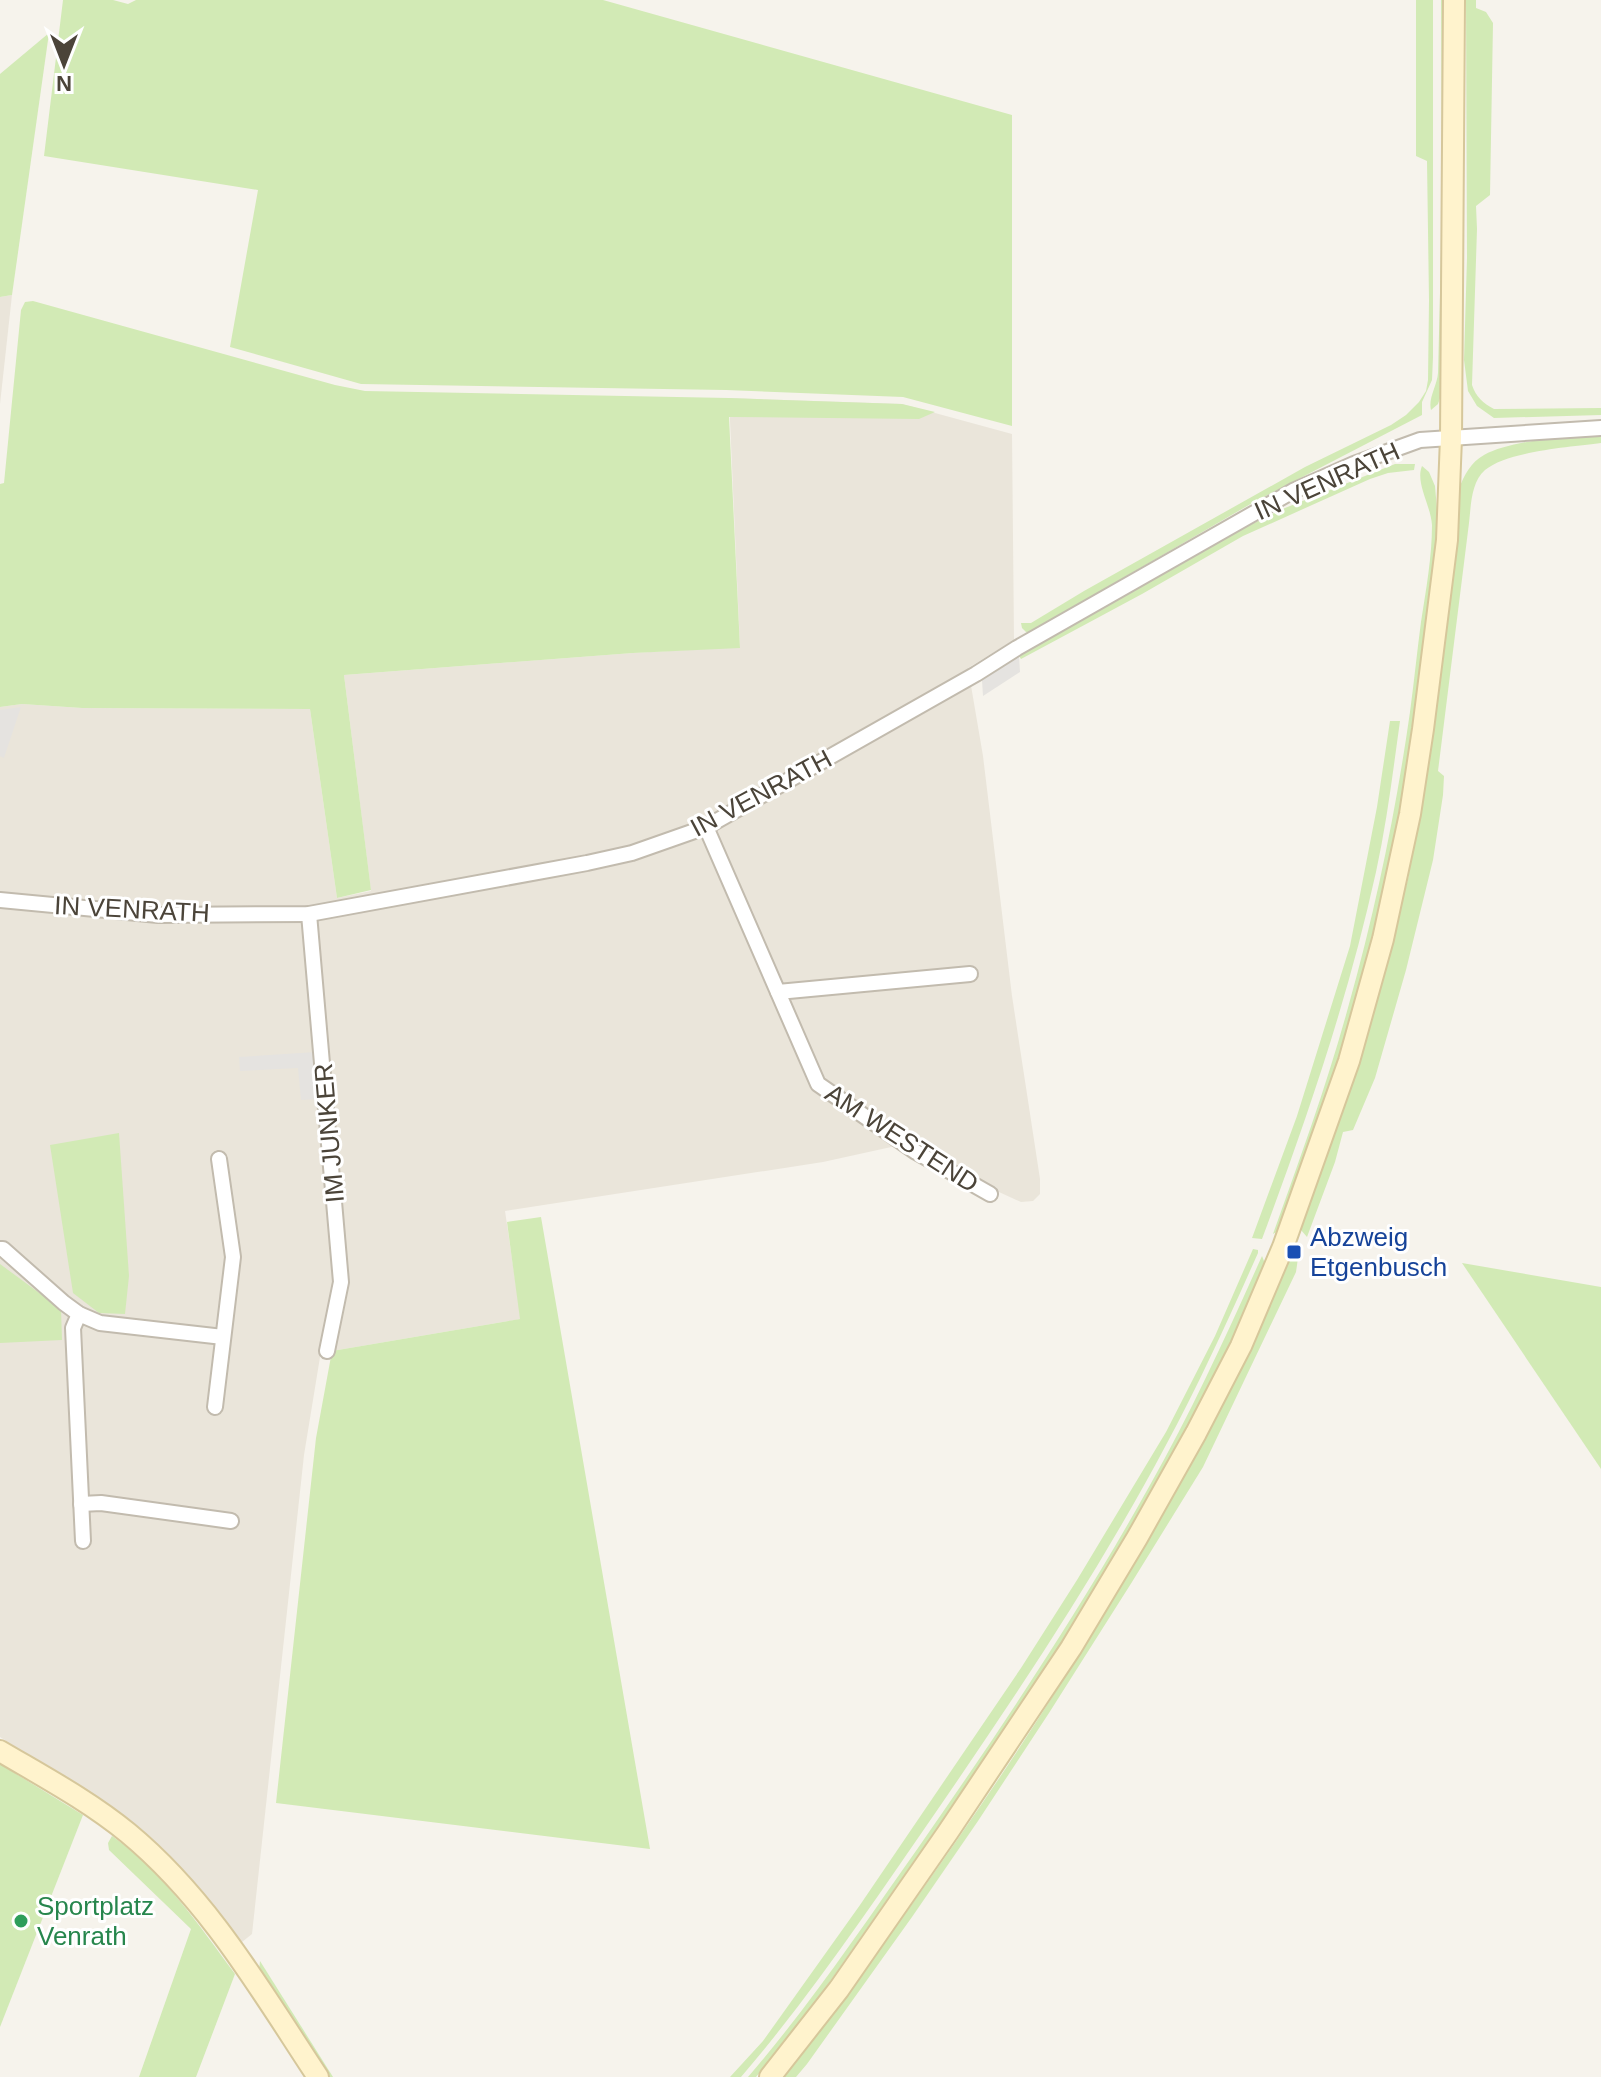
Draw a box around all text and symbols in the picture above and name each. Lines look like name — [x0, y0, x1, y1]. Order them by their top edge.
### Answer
north arrow — [24, 24, 104, 104]
text: N — [56, 71, 72, 96]
street label: IN VENRATH — [1250, 436, 1404, 526]
street label: IN VENRATH — [685, 743, 837, 843]
street label: IN VENRATH — [54, 890, 210, 928]
street label: IM JUNKER — [308, 1062, 350, 1204]
street label: AM WESTEND — [820, 1077, 984, 1199]
place label: Abzweig Etgenbusch — [1310, 1222, 1447, 1282]
marker: Abzweig Etgenbusch — [1285, 1243, 1303, 1261]
place label: Sportplatz Venrath — [37, 1891, 154, 1951]
marker: Sportplatz Venrath — [12, 1912, 30, 1930]

